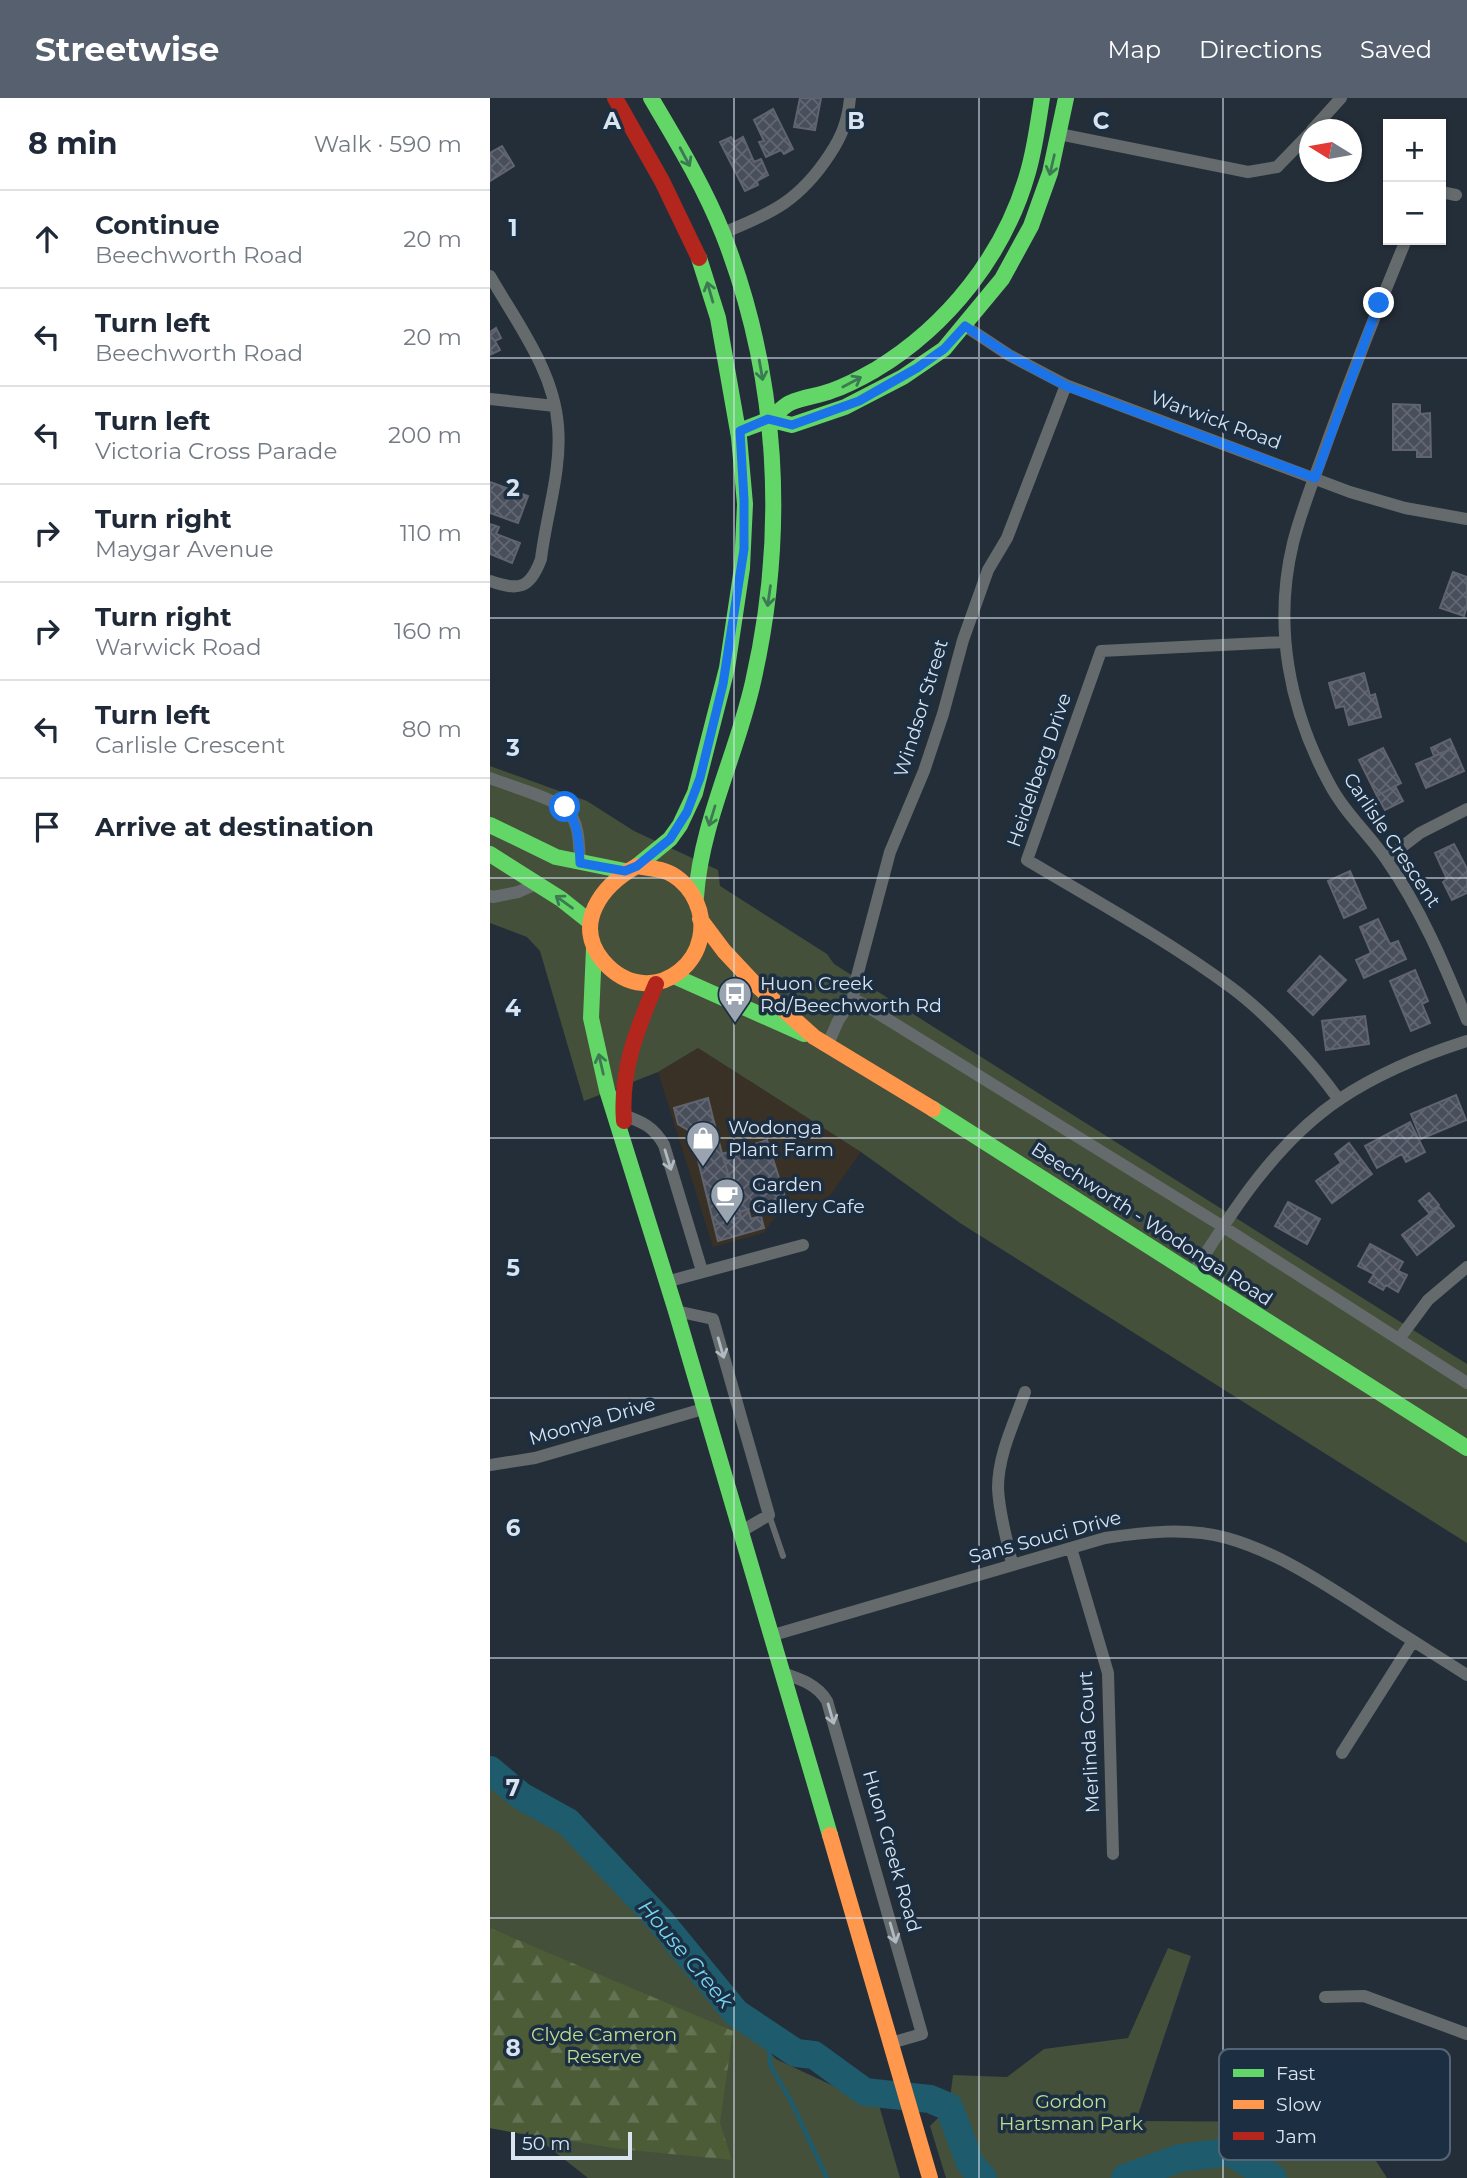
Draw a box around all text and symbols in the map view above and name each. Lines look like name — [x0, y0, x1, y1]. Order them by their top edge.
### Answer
text: Streetwise — [35, 29, 219, 69]
text: Map — [1108, 35, 1161, 64]
text: Directions — [1199, 35, 1322, 64]
text: Saved — [1360, 35, 1432, 64]
text: A — [602, 107, 621, 135]
text: B — [847, 107, 865, 135]
text: C — [1093, 107, 1110, 135]
north arrow — [1299, 119, 1362, 182]
map controls — [1383, 119, 1446, 245]
button: + — [1383, 119, 1446, 182]
text: 8 min — [28, 125, 118, 162]
text: Walk · 590 m — [314, 130, 462, 158]
one-way arrow — [678, 146, 692, 167]
one-way arrow — [1044, 153, 1058, 176]
button: − — [1383, 182, 1446, 245]
text: Continue — [95, 209, 220, 241]
text: 1 — [508, 214, 518, 242]
icon: ahead — [28, 220, 66, 258]
text: 20 m — [403, 225, 462, 253]
text: Beechworth Road — [95, 241, 303, 269]
one-way arrow — [703, 281, 716, 304]
route end — [1363, 287, 1394, 318]
text: Turn left — [95, 307, 211, 339]
icon: left — [28, 318, 66, 356]
text: 20 m — [403, 323, 462, 351]
text: Beechworth Road — [95, 339, 303, 367]
one-way arrow — [755, 358, 768, 381]
one-way arrow — [841, 375, 862, 388]
street label: Warwick Road — [1147, 386, 1285, 454]
text: Turn left — [95, 405, 211, 437]
icon: left — [28, 416, 66, 454]
text: 200 m — [388, 421, 462, 449]
text: Victoria Cross Parade — [95, 437, 337, 465]
text: 2 — [506, 474, 520, 502]
text: Turn right — [95, 503, 231, 535]
icon: right — [28, 514, 66, 552]
text: 110 m — [400, 519, 462, 547]
text: Maygar Avenue — [95, 535, 274, 563]
one-way arrow — [762, 585, 775, 607]
text: Turn right — [95, 601, 231, 633]
icon: right — [28, 612, 66, 650]
text: 160 m — [394, 617, 462, 645]
text: Warwick Road — [95, 633, 262, 661]
street label: Windsor Street — [889, 636, 953, 780]
street label: Heidelberg Drive — [1002, 690, 1076, 850]
text: Turn left — [95, 699, 211, 731]
icon: left — [28, 710, 66, 748]
text: 80 m — [402, 715, 462, 743]
text: Carlisle Crescent — [95, 731, 285, 759]
text: 3 — [505, 734, 520, 762]
street label: Carlisle Crescent — [1339, 768, 1446, 912]
route start — [549, 791, 580, 822]
one-way arrow — [705, 805, 718, 827]
icon: arrive — [28, 808, 66, 846]
text: Arrive at destination — [95, 811, 374, 843]
one-way arrow — [555, 895, 574, 909]
place label: Huon Creek Rd/Beechworth Rd — [760, 972, 942, 1017]
bus stop icon: Huon Creek Rd/Beechworth Rd — [716, 975, 754, 1024]
text: 4 — [505, 994, 521, 1022]
one-way arrow — [593, 1053, 607, 1076]
place label: Wodonga Plant Farm — [728, 1116, 834, 1161]
shop icon: Wodonga Plant Farm — [684, 1119, 722, 1168]
street label: Beechworth - Wodonga Road — [1027, 1137, 1277, 1311]
one-way arrow — [663, 1149, 676, 1171]
place label: Garden Gallery Cafe — [752, 1173, 865, 1218]
cafe icon: Garden Gallery Cafe — [708, 1176, 746, 1225]
text: 5 — [506, 1254, 520, 1282]
one-way arrow — [716, 1337, 729, 1359]
street label: Moonya Drive — [526, 1392, 658, 1450]
street label: Sans Souci Drive — [966, 1506, 1124, 1568]
text: 6 — [506, 1514, 521, 1542]
street label: Merlinda Court — [1074, 1670, 1104, 1814]
one-way arrow — [825, 1702, 838, 1725]
street label: Huon Creek Road — [858, 1767, 926, 1935]
text: 7 — [506, 1774, 520, 1802]
water label: House Creek — [633, 1895, 740, 2014]
one-way arrow — [887, 1921, 900, 1944]
park label: Clyde Cameron Reserve — [531, 2023, 677, 2068]
text: 8 — [505, 2034, 521, 2062]
legend — [1219, 2049, 1450, 2160]
text: Fast — [1276, 2062, 1316, 2085]
park label: Gordon Hartsman Park — [999, 2090, 1144, 2135]
text: Slow — [1276, 2093, 1321, 2116]
text: Jam — [1275, 2125, 1317, 2148]
scale bar — [511, 2129, 632, 2161]
text: 50 m — [522, 2132, 570, 2155]

